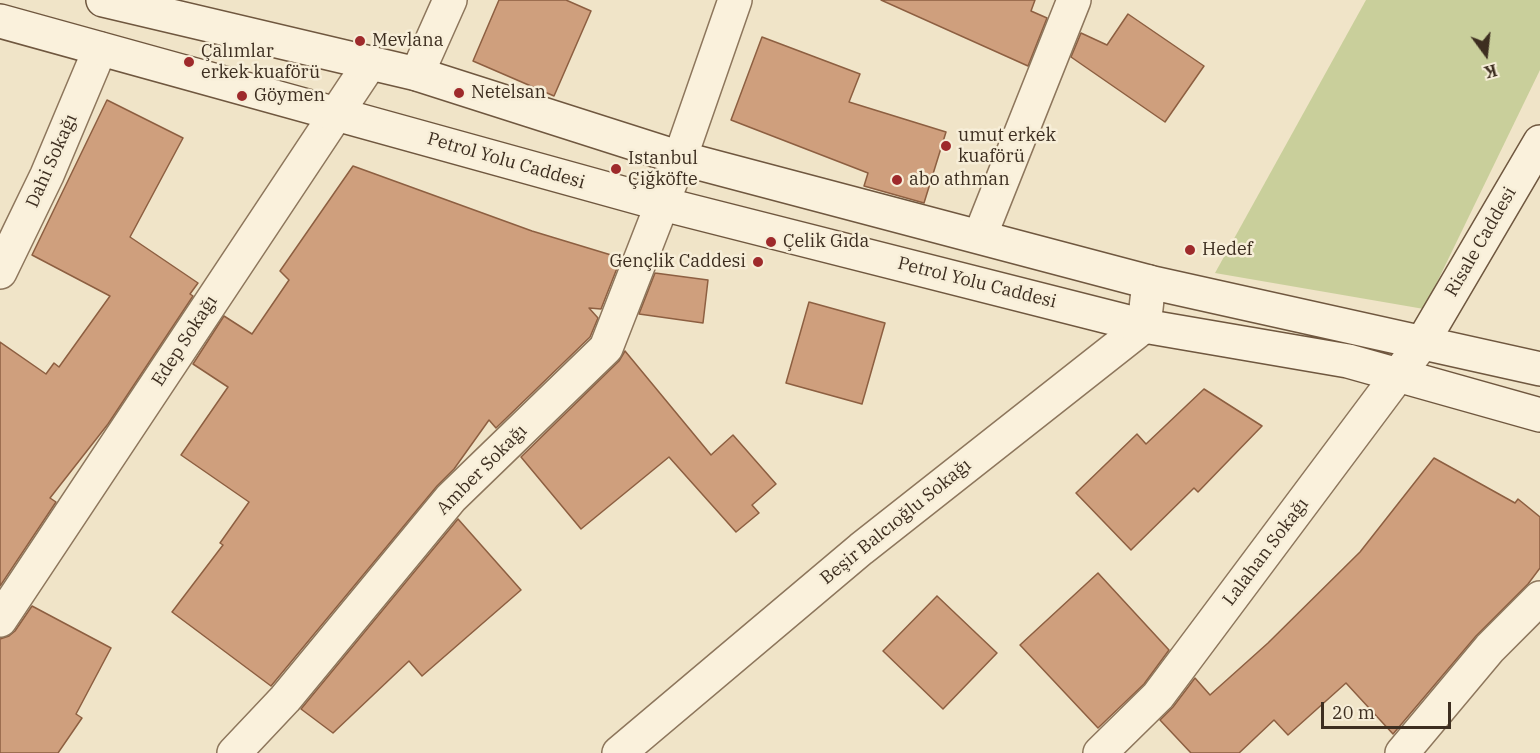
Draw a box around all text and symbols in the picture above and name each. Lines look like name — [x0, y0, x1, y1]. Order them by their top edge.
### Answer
north arrow — [1456, 24, 1516, 84]
place label: Mevlana — [372, 30, 444, 52]
marker: Mevlana — [353, 34, 367, 48]
place label: Çalımlar erkek kuaförü — [201, 41, 320, 84]
marker: Çalımlar erkek kuaförü — [182, 55, 196, 69]
text: K — [1482, 60, 1499, 83]
place label: Netelsan — [471, 82, 546, 104]
place label: Göymen — [254, 85, 325, 107]
marker: Netelsan — [452, 86, 466, 100]
marker: Göymen — [235, 89, 249, 103]
street label: Dahi Sokağı — [22, 111, 82, 211]
place label: umut erkek kuaförü — [958, 125, 1056, 168]
street label: Petrol Yolu Caddesi — [425, 128, 587, 194]
marker: umut erkek kuaförü — [939, 139, 953, 153]
place label: Istanbul Çiğköfte — [628, 148, 698, 190]
marker: Istanbul Çiğköfte — [609, 162, 623, 176]
place label: abo athman — [909, 169, 1010, 191]
marker: abo athman — [890, 173, 904, 187]
street label: Risale Caddesi — [1441, 183, 1521, 301]
place label: Çelik Gıda — [783, 231, 869, 253]
marker: Çelik Gıda — [764, 235, 778, 249]
place label: Hedef — [1202, 239, 1253, 261]
marker: Hedef — [1183, 243, 1197, 257]
place label: Gençlik Caddesi — [610, 251, 746, 273]
street label: Petrol Yolu Caddesi — [895, 253, 1059, 313]
marker: Gençlik Caddesi — [751, 255, 765, 269]
street label: Edep Sokağı — [148, 292, 222, 390]
street label: Amber Sokağı — [432, 420, 532, 520]
street label: Beşir Balcıoğlu Sokağı — [816, 455, 976, 589]
street label: Lalahan Sokağı — [1219, 494, 1313, 610]
scale bar — [1324, 690, 1454, 728]
text: 20 m — [1332, 701, 1375, 724]

